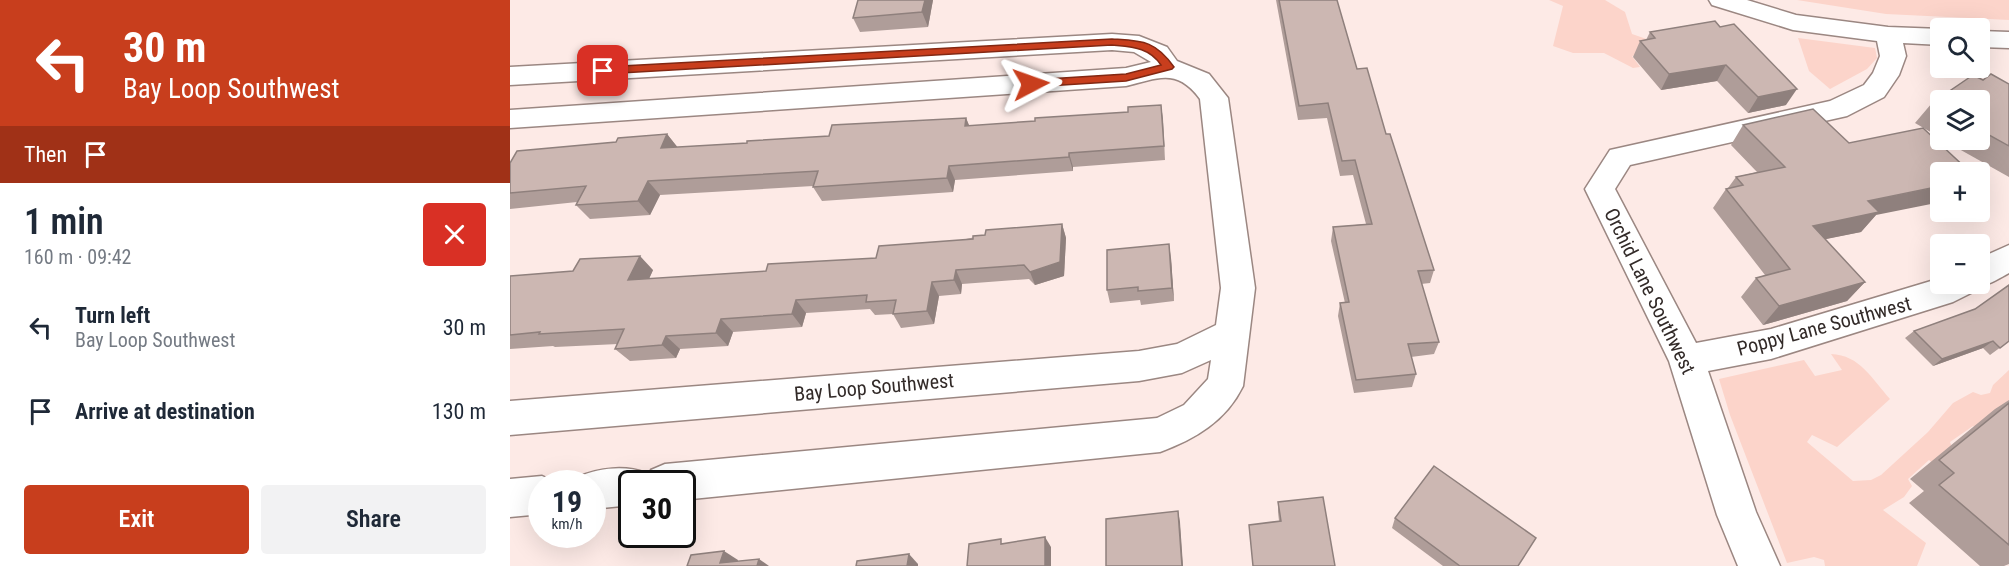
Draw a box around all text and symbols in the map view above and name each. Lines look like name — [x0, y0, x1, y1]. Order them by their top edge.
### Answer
map controls — [1930, 18, 1990, 294]
button: search — [1930, 18, 1990, 78]
text: 30 m — [123, 23, 206, 72]
icon: left — [24, 24, 102, 102]
pin — [577, 45, 628, 96]
position arrow — [999, 52, 1063, 116]
icon: arrive — [586, 54, 619, 87]
text: Bay Loop Southwest — [123, 73, 340, 105]
button: layers — [1930, 90, 1990, 150]
icon: arrive — [79, 138, 112, 171]
text: Then — [24, 142, 67, 167]
button: + — [1930, 162, 1990, 222]
text: 1 min — [24, 201, 104, 243]
button: close — [423, 203, 486, 266]
street label: Orchid Lane Southwest — [1599, 204, 1701, 378]
button: − — [1930, 234, 1990, 294]
text: 160 m · 09:42 — [24, 245, 131, 269]
street label: Poppy Lane Southwest — [1734, 291, 1914, 361]
text: Turn left — [75, 303, 150, 328]
icon: left — [24, 311, 57, 344]
text: 30 m — [443, 315, 486, 340]
text: Bay Loop Southwest — [75, 328, 235, 352]
street label: Bay Loop Southwest — [793, 368, 955, 406]
icon: arrive — [24, 395, 57, 428]
text: Arrive at destination — [75, 399, 255, 424]
text: 130 m — [432, 399, 486, 424]
speed limit sign: 30 — [618, 470, 696, 548]
text: 19 — [552, 484, 582, 519]
button: Exit — [24, 485, 249, 554]
button: Share — [261, 485, 486, 554]
text: km/h — [552, 515, 582, 533]

